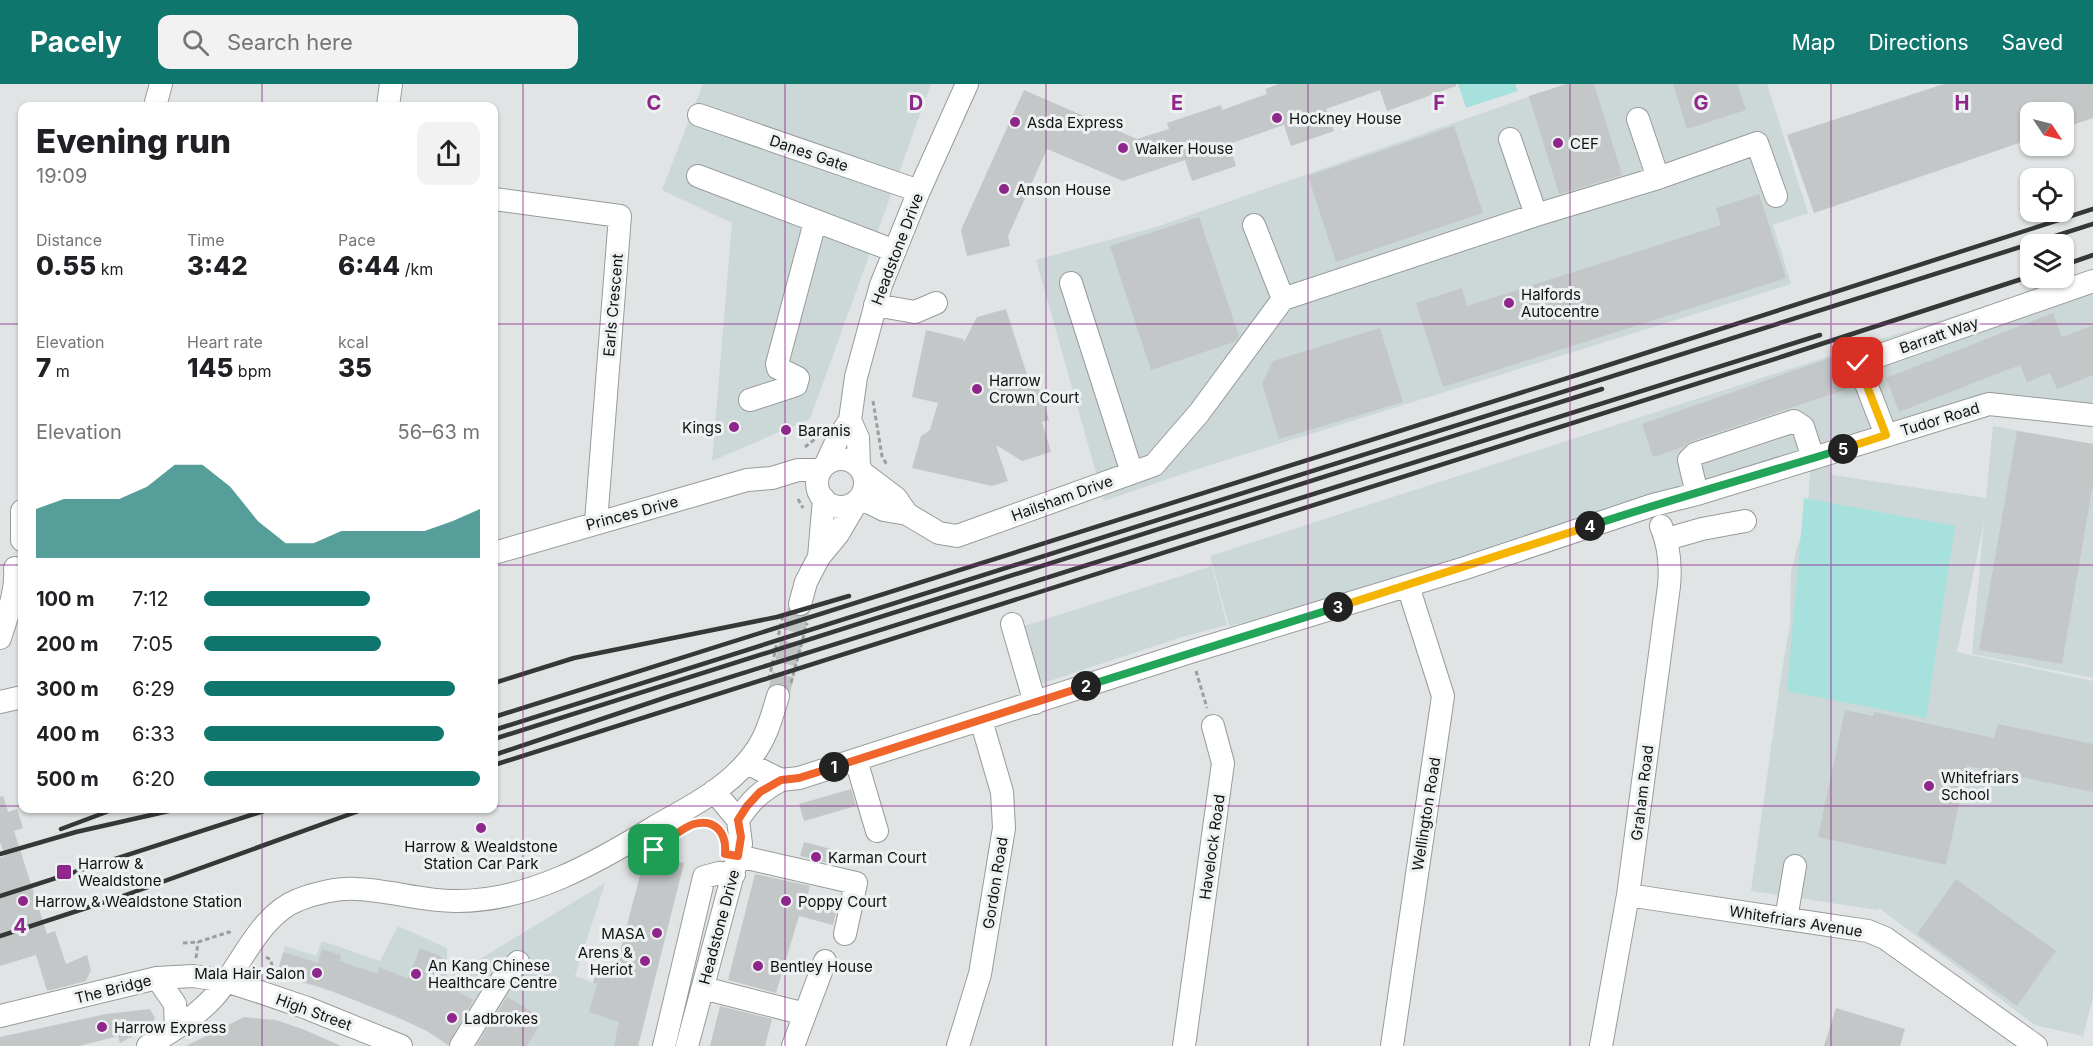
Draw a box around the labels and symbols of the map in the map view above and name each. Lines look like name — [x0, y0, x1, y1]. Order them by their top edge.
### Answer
text: C — [647, 91, 661, 115]
text: D — [909, 91, 923, 115]
text: E — [1171, 91, 1183, 115]
text: F — [1433, 91, 1445, 115]
text: G — [1693, 91, 1709, 115]
text: H — [1955, 91, 1969, 115]
north arrow — [2020, 102, 2074, 156]
place label: Hockney House — [1289, 109, 1402, 128]
marker: Hockney House — [1270, 111, 1284, 125]
place label: Asda Express — [1027, 113, 1124, 132]
marker: Asda Express — [1008, 115, 1022, 129]
street label: Danes Gate — [767, 131, 851, 175]
place label: CEF — [1570, 134, 1599, 153]
marker: CEF — [1551, 136, 1565, 150]
place label: Walker House — [1135, 139, 1233, 158]
marker: Walker House — [1116, 141, 1130, 155]
place label: Anson House — [1016, 180, 1111, 199]
marker: Anson House — [997, 182, 1011, 196]
street label: Headstone Drive — [867, 190, 927, 308]
street label: Earls Crescent — [599, 253, 627, 357]
place label: Halfords Autocentre — [1521, 285, 1599, 321]
marker: Halfords Autocentre — [1502, 296, 1516, 310]
street label: Barratt Way — [1897, 312, 1982, 357]
pin — [1832, 337, 1883, 388]
place label: Harrow Crown Court — [989, 371, 1079, 407]
marker: Harrow Crown Court — [970, 382, 984, 396]
street label: Tudor Road — [1898, 398, 1982, 440]
place label: Kings — [682, 418, 722, 437]
marker: Kings — [727, 420, 741, 434]
place label: Baranis — [798, 421, 851, 440]
marker: Baranis — [779, 423, 793, 437]
pin: 5 — [1828, 434, 1858, 464]
street label: Hailsham Drive — [1009, 471, 1115, 525]
street label: Princes Drive — [584, 492, 680, 534]
pin: 4 — [1575, 511, 1605, 541]
pin: 3 — [1323, 592, 1353, 622]
pin: 2 — [1071, 671, 1101, 701]
street label: Graham Road — [1627, 744, 1657, 842]
pin: 1 — [819, 752, 849, 782]
street label: Wellington Road — [1408, 756, 1444, 872]
place label: Whitefriars School — [1941, 768, 2019, 804]
marker: Whitefriars School — [1922, 779, 1936, 793]
street label: Havelock Road — [1195, 793, 1229, 901]
marker: Harrow & Wealdstone Station Car Park — [474, 821, 488, 835]
pin — [628, 824, 679, 875]
street label: Gordon Road — [978, 836, 1012, 930]
place label: Harrow & Wealdstone Station Car Park — [404, 837, 558, 873]
place label: Karman Court — [828, 848, 927, 867]
marker: Karman Court — [809, 850, 823, 864]
place label: Harrow & Wealdstone — [78, 854, 161, 890]
marker: Harrow & Wealdstone — [55, 863, 73, 881]
street label: Headstone Drive — [695, 867, 743, 987]
place label: Harrow & Wealdstone Station — [35, 892, 242, 911]
place label: Poppy Court — [798, 892, 887, 911]
marker: Harrow & Wealdstone Station — [16, 894, 30, 908]
marker: Poppy Court — [779, 894, 793, 908]
street label: Whitefriars Avenue — [1728, 901, 1864, 941]
text: 4 — [13, 914, 27, 938]
place label: MASA — [601, 924, 645, 943]
marker: MASA — [650, 926, 664, 940]
place label: Arens & Heriot — [578, 943, 633, 979]
marker: Arens & Heriot — [638, 954, 652, 968]
place label: An Kang Chinese Healthcare Centre — [428, 956, 557, 992]
place label: Bentley House — [770, 957, 873, 976]
marker: Bentley House — [751, 959, 765, 973]
place label: Mala Hair Salon — [194, 964, 305, 983]
marker: Mala Hair Salon — [310, 966, 324, 980]
marker: An Kang Chinese Healthcare Centre — [409, 967, 423, 981]
street label: The Bridge — [73, 970, 153, 1008]
street label: High Street — [273, 989, 355, 1035]
place label: Ladbrokes — [464, 1009, 538, 1028]
marker: Ladbrokes — [445, 1011, 459, 1025]
place label: Harrow Express — [114, 1018, 227, 1037]
marker: Harrow Express — [95, 1020, 109, 1034]

